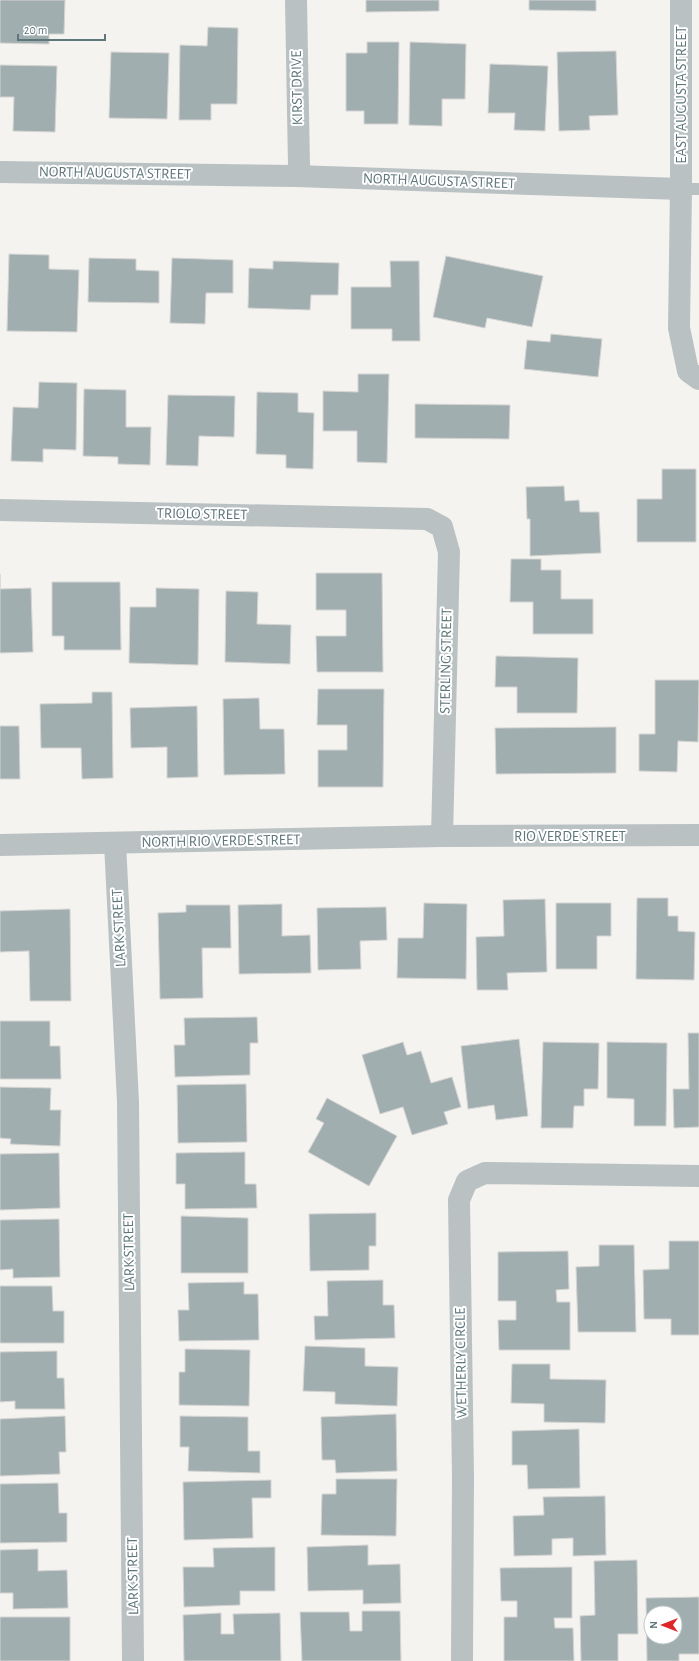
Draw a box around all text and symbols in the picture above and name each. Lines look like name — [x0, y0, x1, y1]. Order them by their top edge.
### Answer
scale bar — [18, 16, 105, 42]
text: 20 m — [24, 24, 47, 36]
street label: EAST AUGUSTA STREET — [674, 26, 689, 164]
street label: KIRST DRIVE — [289, 51, 305, 125]
street label: NORTH AUGUSTA STREET — [39, 164, 192, 182]
street label: NORTH AUGUSTA STREET — [363, 171, 516, 191]
street label: TRIOLO STREET — [156, 506, 248, 522]
street label: STERLING STREET — [438, 607, 454, 714]
street label: RIO VERDE STREET — [514, 829, 627, 844]
street label: NORTH RIO VERDE STREET — [141, 832, 301, 850]
street label: LARK STREET — [109, 888, 129, 967]
street label: LARK STREET — [121, 1212, 137, 1291]
street label: WETHERLY CIRCLE — [453, 1307, 469, 1419]
street label: LARK STREET — [125, 1536, 141, 1615]
north arrow — [643, 1605, 683, 1645]
text: N — [648, 1621, 659, 1629]

